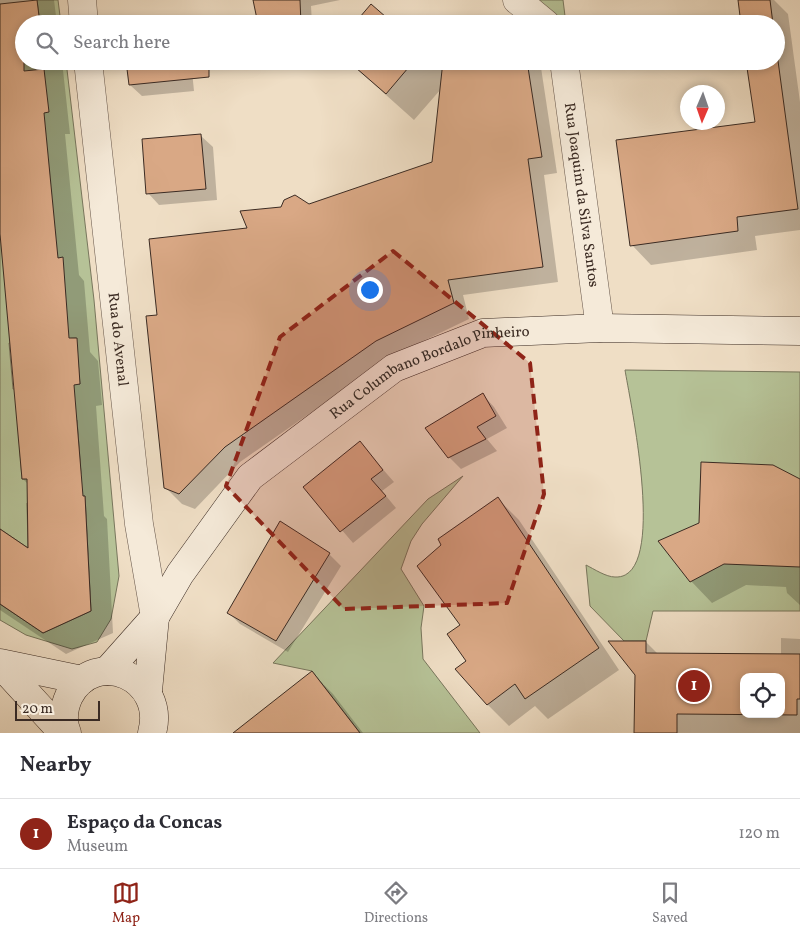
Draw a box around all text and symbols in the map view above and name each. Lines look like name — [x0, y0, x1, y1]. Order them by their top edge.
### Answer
search box — [15, 15, 785, 70]
icon: search — [33, 29, 61, 57]
text: Search here — [73, 30, 170, 56]
north arrow — [680, 85, 725, 130]
street label: Rua Joaquim da Silva Santos — [558, 101, 603, 289]
your location — [357, 277, 383, 303]
street label: Rua do Avenal — [102, 291, 133, 387]
street label: Rua Columbano Bordalo Pinheiro — [326, 322, 530, 425]
pin: 1 — [678, 667, 710, 705]
map controls — [740, 673, 785, 718]
button: locate — [740, 673, 785, 718]
scale bar — [15, 698, 100, 721]
text: 20 m — [22, 700, 53, 719]
text: Nearby — [20, 751, 91, 780]
text: Espaço da Concas — [67, 810, 222, 836]
text: 1 — [33, 823, 39, 845]
text: 120 m — [738, 823, 780, 845]
text: Museum — [67, 836, 128, 858]
tab: Map — [112, 879, 140, 928]
tab: Directions — [364, 879, 428, 928]
tab: Saved — [652, 879, 688, 928]

